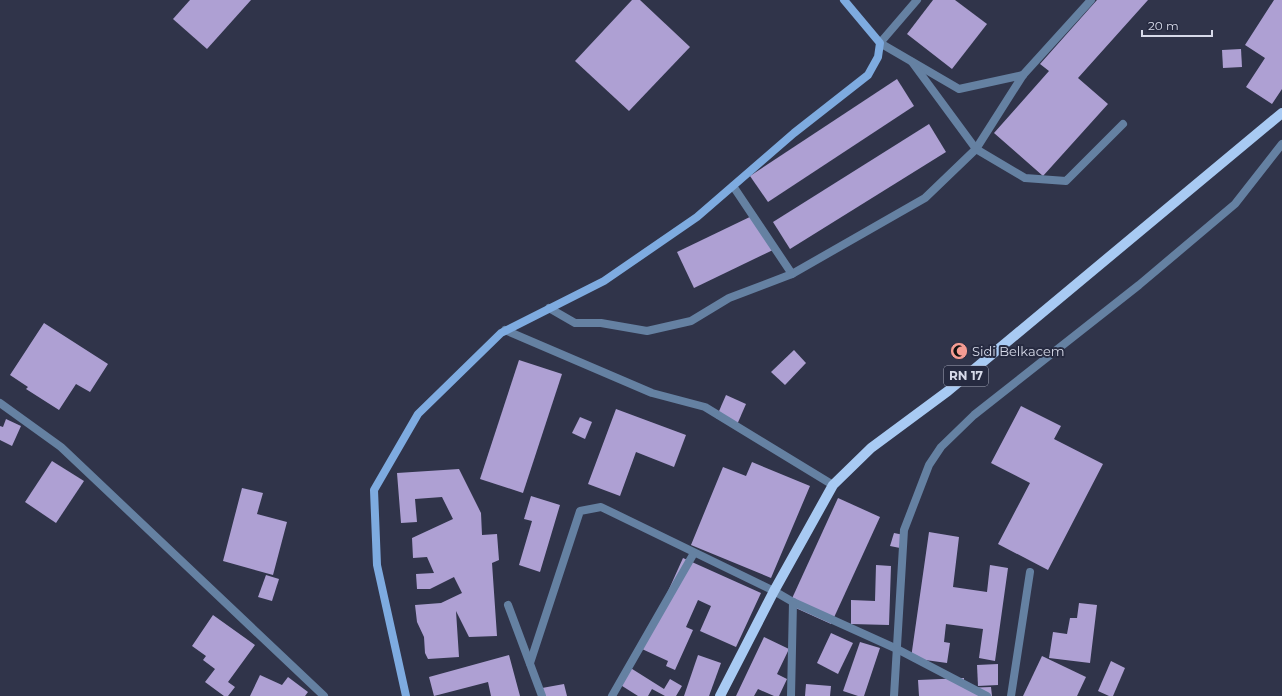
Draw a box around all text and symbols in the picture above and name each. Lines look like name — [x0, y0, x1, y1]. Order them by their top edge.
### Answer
scale bar — [1142, 12, 1212, 38]
text: 20 m — [1148, 18, 1179, 33]
mosque icon: Sidi Belkacem — [949, 341, 969, 361]
place label: Sidi Belkacem — [972, 343, 1065, 359]
road number: RN 17 — [944, 366, 988, 386]

